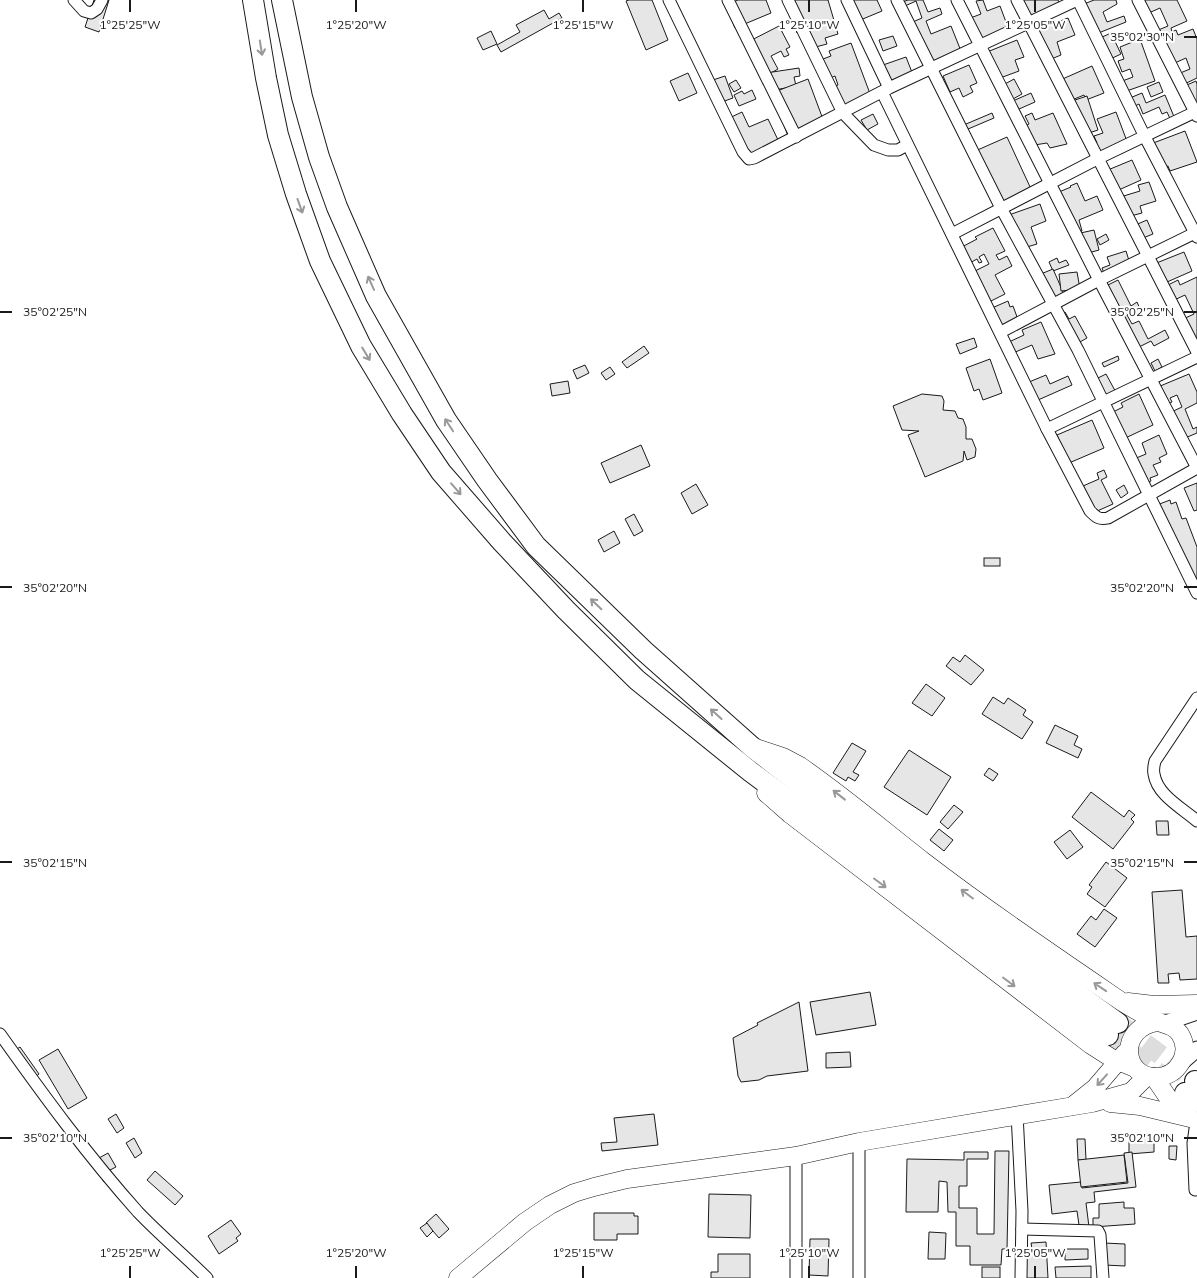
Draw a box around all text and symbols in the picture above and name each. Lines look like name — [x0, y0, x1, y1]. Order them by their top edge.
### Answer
text: 1°25'25"W — [99, 17, 161, 32]
text: 1°25'20"W — [325, 17, 387, 32]
text: 1°25'15"W — [552, 17, 614, 32]
text: 1°25'10"W — [778, 17, 840, 32]
text: 1°25'05"W — [1004, 17, 1066, 32]
text: 35°02'30"N — [1110, 29, 1174, 44]
one-way arrow — [256, 40, 266, 56]
one-way arrow — [296, 197, 305, 213]
one-way arrow — [365, 276, 375, 291]
text: 35°02'25"N — [23, 304, 87, 319]
text: 35°02'25"N — [1110, 304, 1174, 319]
one-way arrow — [361, 346, 371, 360]
one-way arrow — [444, 418, 455, 432]
one-way arrow — [450, 482, 461, 495]
text: 35°02'20"N — [23, 580, 87, 595]
text: 35°02'20"N — [1110, 580, 1174, 595]
one-way arrow — [590, 598, 602, 611]
one-way arrow — [709, 708, 722, 720]
one-way arrow — [833, 789, 846, 800]
text: 35°02'15"N — [23, 855, 87, 870]
text: 35°02'15"N — [1110, 855, 1174, 870]
one-way arrow — [873, 878, 886, 889]
one-way arrow — [960, 889, 974, 899]
one-way arrow — [1003, 977, 1016, 988]
one-way arrow — [1094, 982, 1108, 992]
one-way arrow — [1097, 1074, 1108, 1087]
text: 35°02'10"N — [23, 1130, 87, 1145]
text: 35°02'10"N — [1110, 1130, 1174, 1145]
text: 1°25'25"W — [99, 1245, 161, 1260]
text: 1°25'20"W — [325, 1245, 387, 1260]
text: 1°25'15"W — [552, 1245, 614, 1260]
text: 1°25'10"W — [778, 1245, 840, 1260]
text: 1°25'05"W — [1004, 1245, 1066, 1260]

